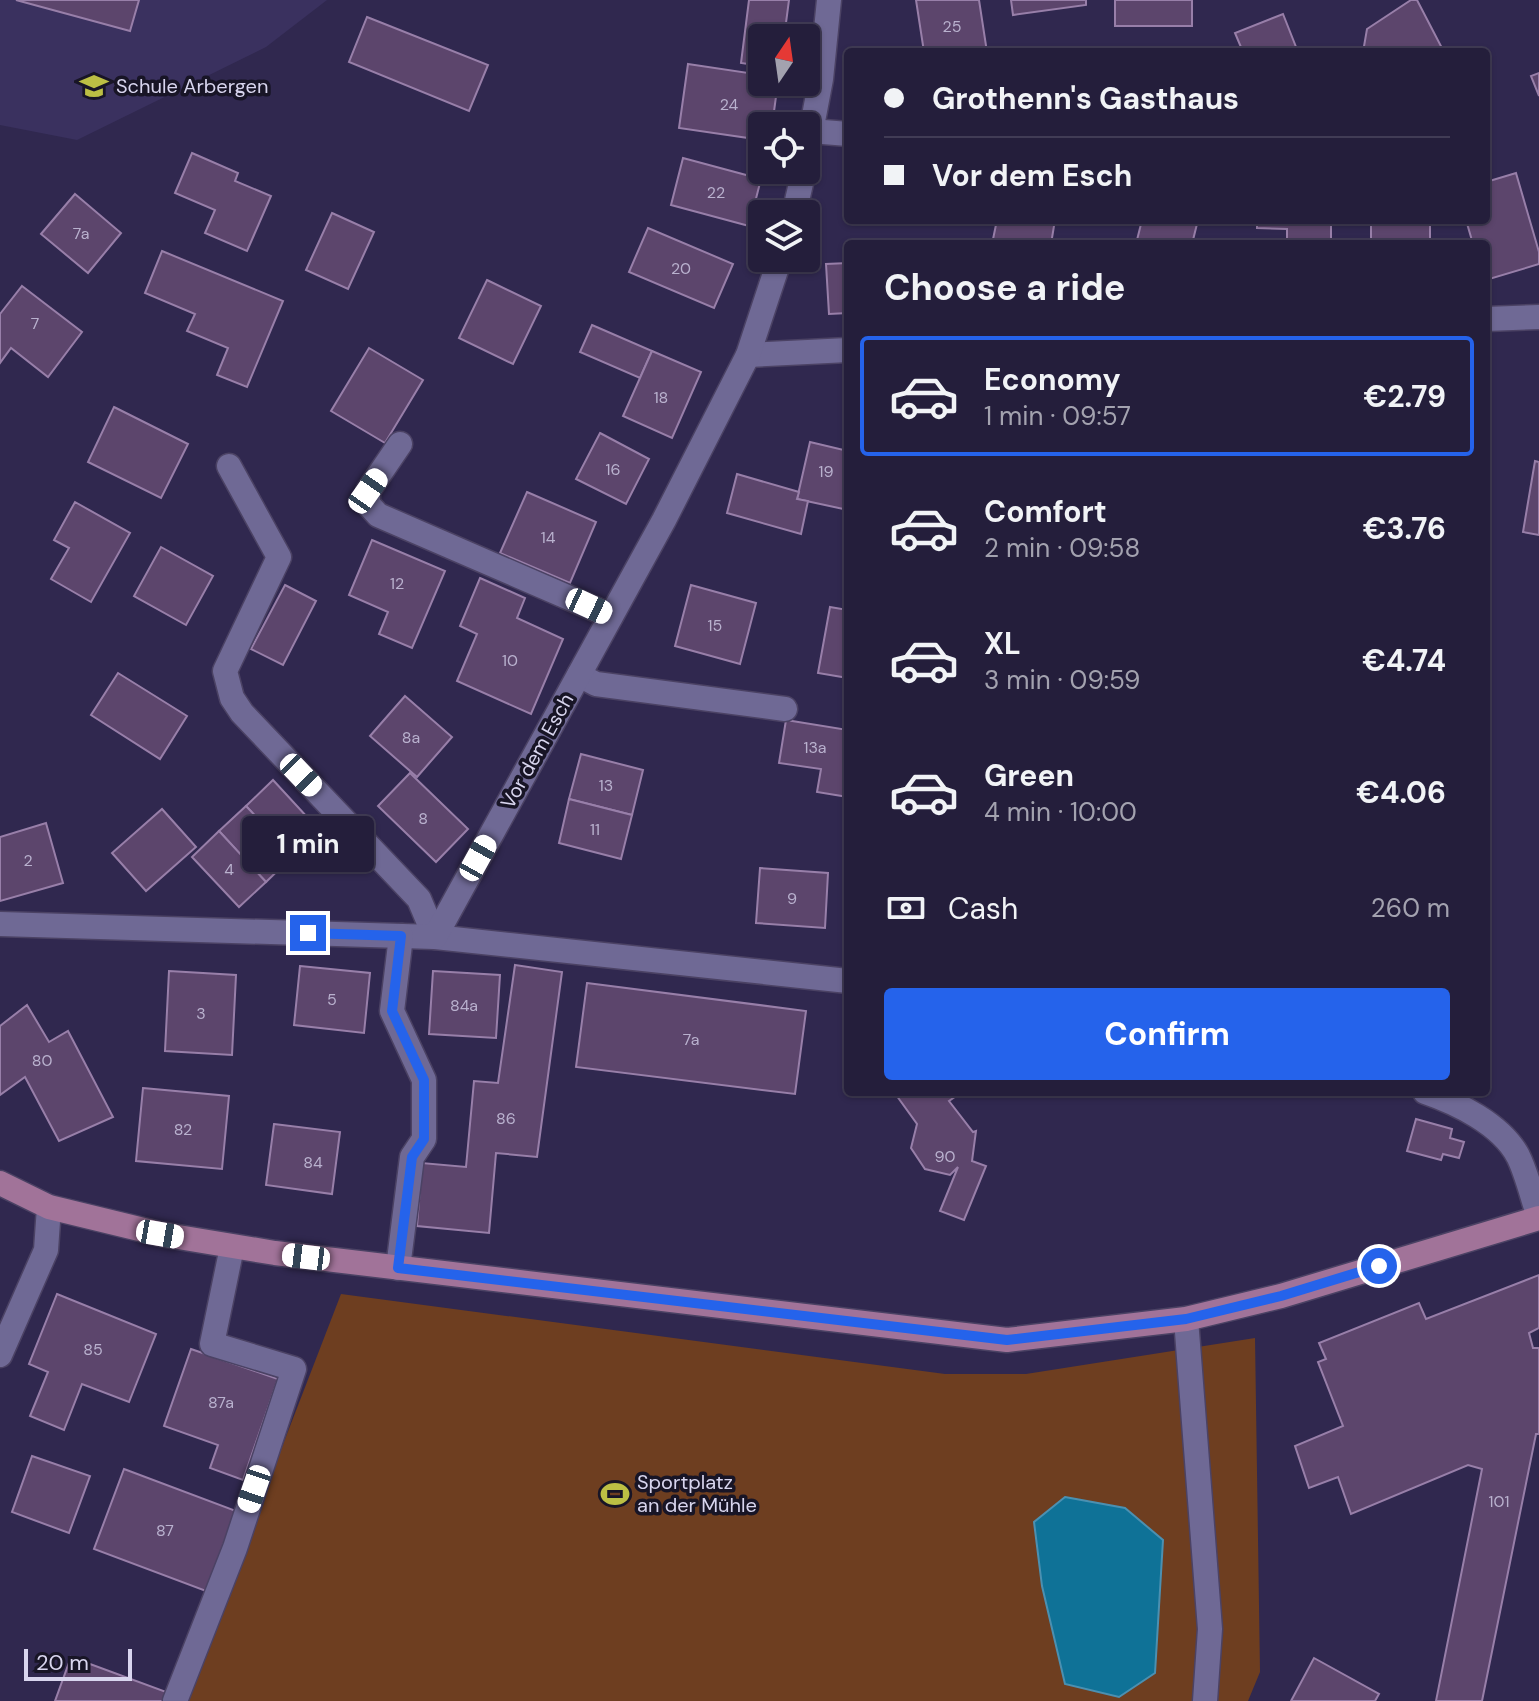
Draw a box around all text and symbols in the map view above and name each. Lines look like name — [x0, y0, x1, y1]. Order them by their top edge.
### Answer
house number: 25 — [943, 16, 961, 37]
north arrow — [748, 24, 820, 96]
map controls — [748, 24, 820, 272]
school or university icon: Schule Arbergen — [79, 71, 109, 101]
place label: Schule Arbergen — [116, 73, 268, 99]
text: Grothenn's Gasthaus — [932, 79, 1239, 118]
house number: 24 — [720, 94, 739, 115]
button: locate — [748, 112, 820, 184]
text: Vor dem Esch — [932, 156, 1132, 195]
house number: 22 — [707, 182, 725, 203]
button: layers — [748, 200, 820, 272]
house number: 7a — [73, 223, 89, 244]
house number: 20 — [671, 258, 691, 279]
text: Choose a ride — [884, 264, 1125, 311]
house number: 7 — [31, 313, 39, 334]
icon: car — [888, 360, 960, 432]
text: Economy — [984, 360, 1121, 399]
text: €2.79 — [1363, 377, 1446, 416]
house number: 18 — [654, 387, 668, 408]
text: 1 min · 09:57 — [984, 399, 1131, 433]
house number: 16 — [605, 459, 621, 480]
house number: 19 — [818, 461, 834, 482]
car — [344, 464, 392, 518]
icon: car — [888, 492, 960, 564]
text: Comfort — [984, 492, 1107, 531]
text: €3.76 — [1363, 509, 1446, 548]
house number: 14 — [541, 527, 556, 548]
text: 2 min · 09:58 — [984, 531, 1140, 565]
house number: 12 — [390, 573, 404, 594]
car — [562, 585, 616, 627]
house number: 15 — [708, 615, 722, 636]
icon: car — [888, 624, 960, 696]
text: XL — [984, 624, 1021, 663]
text: €4.74 — [1362, 641, 1446, 680]
house number: 10 — [502, 650, 518, 671]
text: 3 min · 09:59 — [984, 663, 1140, 697]
street label: Vor dem Esch — [495, 689, 579, 813]
house number: 8a — [402, 727, 420, 748]
house number: 13a — [803, 737, 827, 758]
car — [276, 749, 326, 801]
icon: car — [888, 756, 960, 828]
text: Green — [984, 756, 1074, 795]
text: €4.06 — [1356, 773, 1446, 812]
house number: 13 — [599, 775, 613, 796]
text: 4 min · 10:00 — [984, 795, 1137, 829]
house number: 8 — [418, 808, 428, 829]
callout: 1 min — [242, 817, 374, 873]
house number: 11 — [590, 819, 600, 840]
text: 1 min — [276, 827, 340, 861]
car — [456, 831, 500, 885]
house number: 2 — [23, 850, 33, 871]
house number: 4 — [224, 859, 234, 880]
icon: cash — [884, 886, 928, 930]
house number: 9 — [787, 888, 797, 909]
text: Cash — [948, 889, 1018, 928]
text: 260 m — [1371, 891, 1450, 925]
route end — [290, 915, 326, 951]
button: Confirm — [884, 988, 1450, 1080]
house number: 5 — [327, 989, 337, 1010]
house number: 84a — [450, 995, 478, 1016]
house number: 3 — [196, 1003, 206, 1024]
house number: 7a — [683, 1029, 699, 1050]
house number: 80 — [32, 1050, 52, 1071]
house number: 86 — [496, 1108, 516, 1129]
house number: 82 — [174, 1119, 192, 1140]
house number: 90 — [935, 1146, 956, 1167]
house number: 84 — [303, 1152, 323, 1173]
car — [134, 1218, 186, 1250]
car — [281, 1242, 331, 1272]
route start — [1361, 1248, 1397, 1284]
house number: 85 — [83, 1339, 103, 1360]
house number: 87a — [208, 1392, 234, 1413]
car — [235, 1462, 273, 1516]
place label: Sportplatz an der Mühle — [637, 1469, 757, 1518]
sports icon: Sportplatz an der Mühle — [600, 1479, 630, 1509]
house number: 101 — [1489, 1491, 1509, 1512]
house number: 87 — [156, 1520, 174, 1541]
scale bar — [24, 1645, 132, 1681]
text: 20 m — [36, 1648, 89, 1677]

